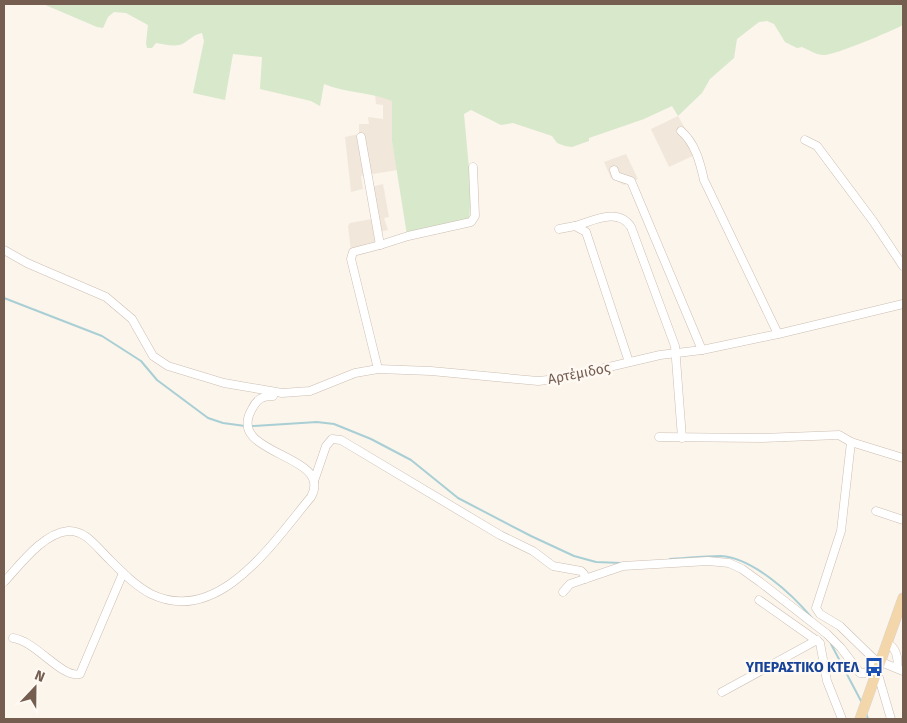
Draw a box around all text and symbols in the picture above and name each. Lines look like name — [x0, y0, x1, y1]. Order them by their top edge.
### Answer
street label: Αρτέμιδος — [546, 359, 612, 388]
bus stop icon: ΥΠΕΡΑΣΤΙΚΟ ΚΤΕΛ — [863, 656, 885, 678]
place label: ΥΠΕΡΑΣΤΙΚΟ ΚΤΕΛ — [745, 659, 860, 676]
north arrow — [10, 663, 60, 713]
text: N — [32, 667, 47, 686]

